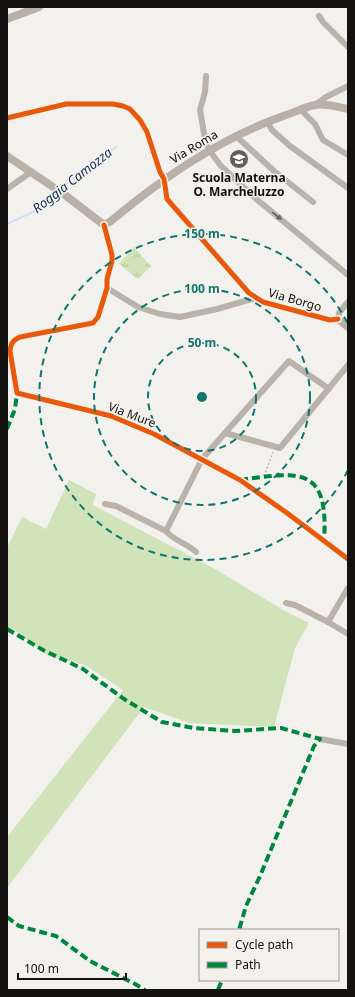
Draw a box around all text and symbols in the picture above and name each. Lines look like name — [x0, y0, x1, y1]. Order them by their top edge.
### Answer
street label: Via Roma — [167, 126, 221, 167]
water label: Roggia Camozza — [28, 143, 116, 217]
school or university icon: Scuola Materna O. Marcheluzzo — [228, 148, 250, 170]
place label: Scuola Materna O. Marcheluzzo — [192, 169, 286, 200]
one-way arrow — [271, 212, 282, 220]
text: 150 m — [184, 225, 220, 242]
text: 100 m — [184, 280, 220, 297]
street label: Via Borgo — [267, 284, 324, 315]
text: 50 m — [188, 334, 216, 351]
centre of rings — [195, 390, 209, 404]
street label: Via Mure — [106, 398, 159, 431]
legend — [199, 929, 339, 981]
text: Cycle path — [235, 936, 293, 953]
scale bar — [18, 955, 126, 981]
text: Path — [235, 956, 261, 973]
text: 100 m — [24, 960, 59, 977]

